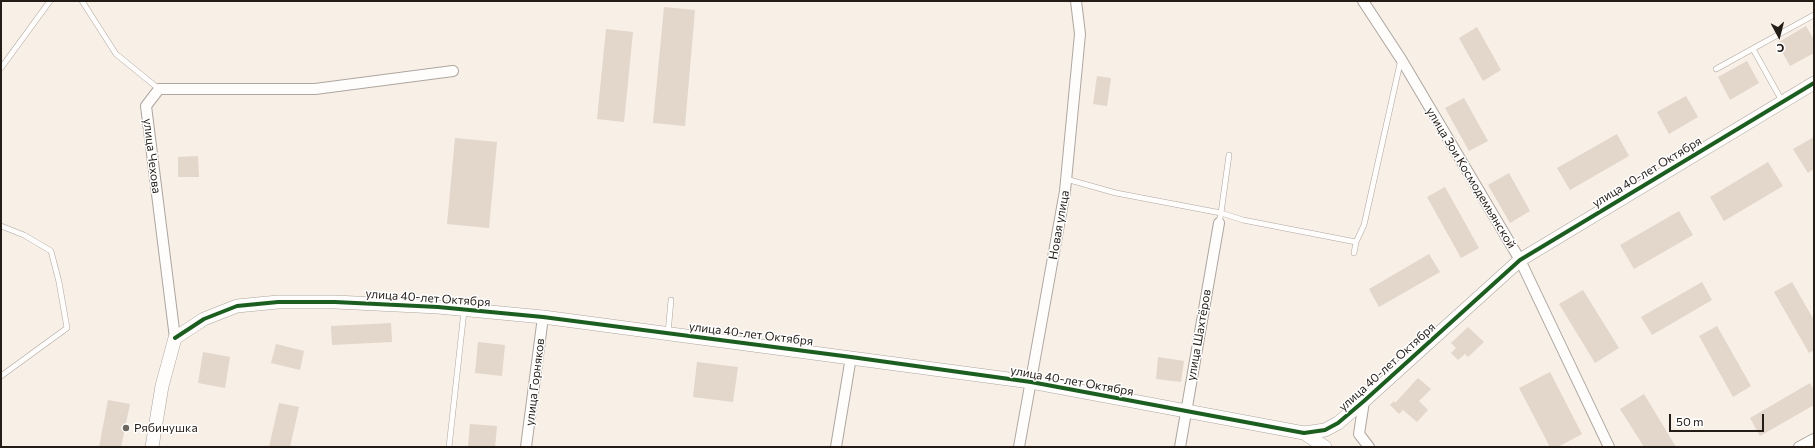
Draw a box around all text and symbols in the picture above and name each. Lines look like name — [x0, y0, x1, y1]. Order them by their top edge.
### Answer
north arrow — [1759, 16, 1799, 56]
text: С — [1776, 41, 1785, 55]
street label: улица Зои Космодемьянской — [1423, 105, 1519, 251]
street label: улица Чехова — [140, 118, 164, 194]
street label: улица 40-лет Октября — [1590, 134, 1704, 210]
street label: Новая улица — [1046, 189, 1072, 261]
street label: улица 40-лет Октября — [365, 286, 491, 310]
street label: улица Шахтёров — [1184, 288, 1214, 382]
street label: улица 40-лет Октября — [688, 319, 814, 349]
street label: улица 40-лет Октября — [1336, 320, 1438, 414]
street label: улица Горняков — [522, 337, 548, 427]
street label: улица 40-лет Октября — [1009, 363, 1135, 399]
scale bar — [1671, 406, 1766, 432]
text: 50 m — [1676, 414, 1704, 428]
place label: Рябинушка — [134, 421, 198, 435]
marker: Рябинушка — [121, 423, 131, 433]

